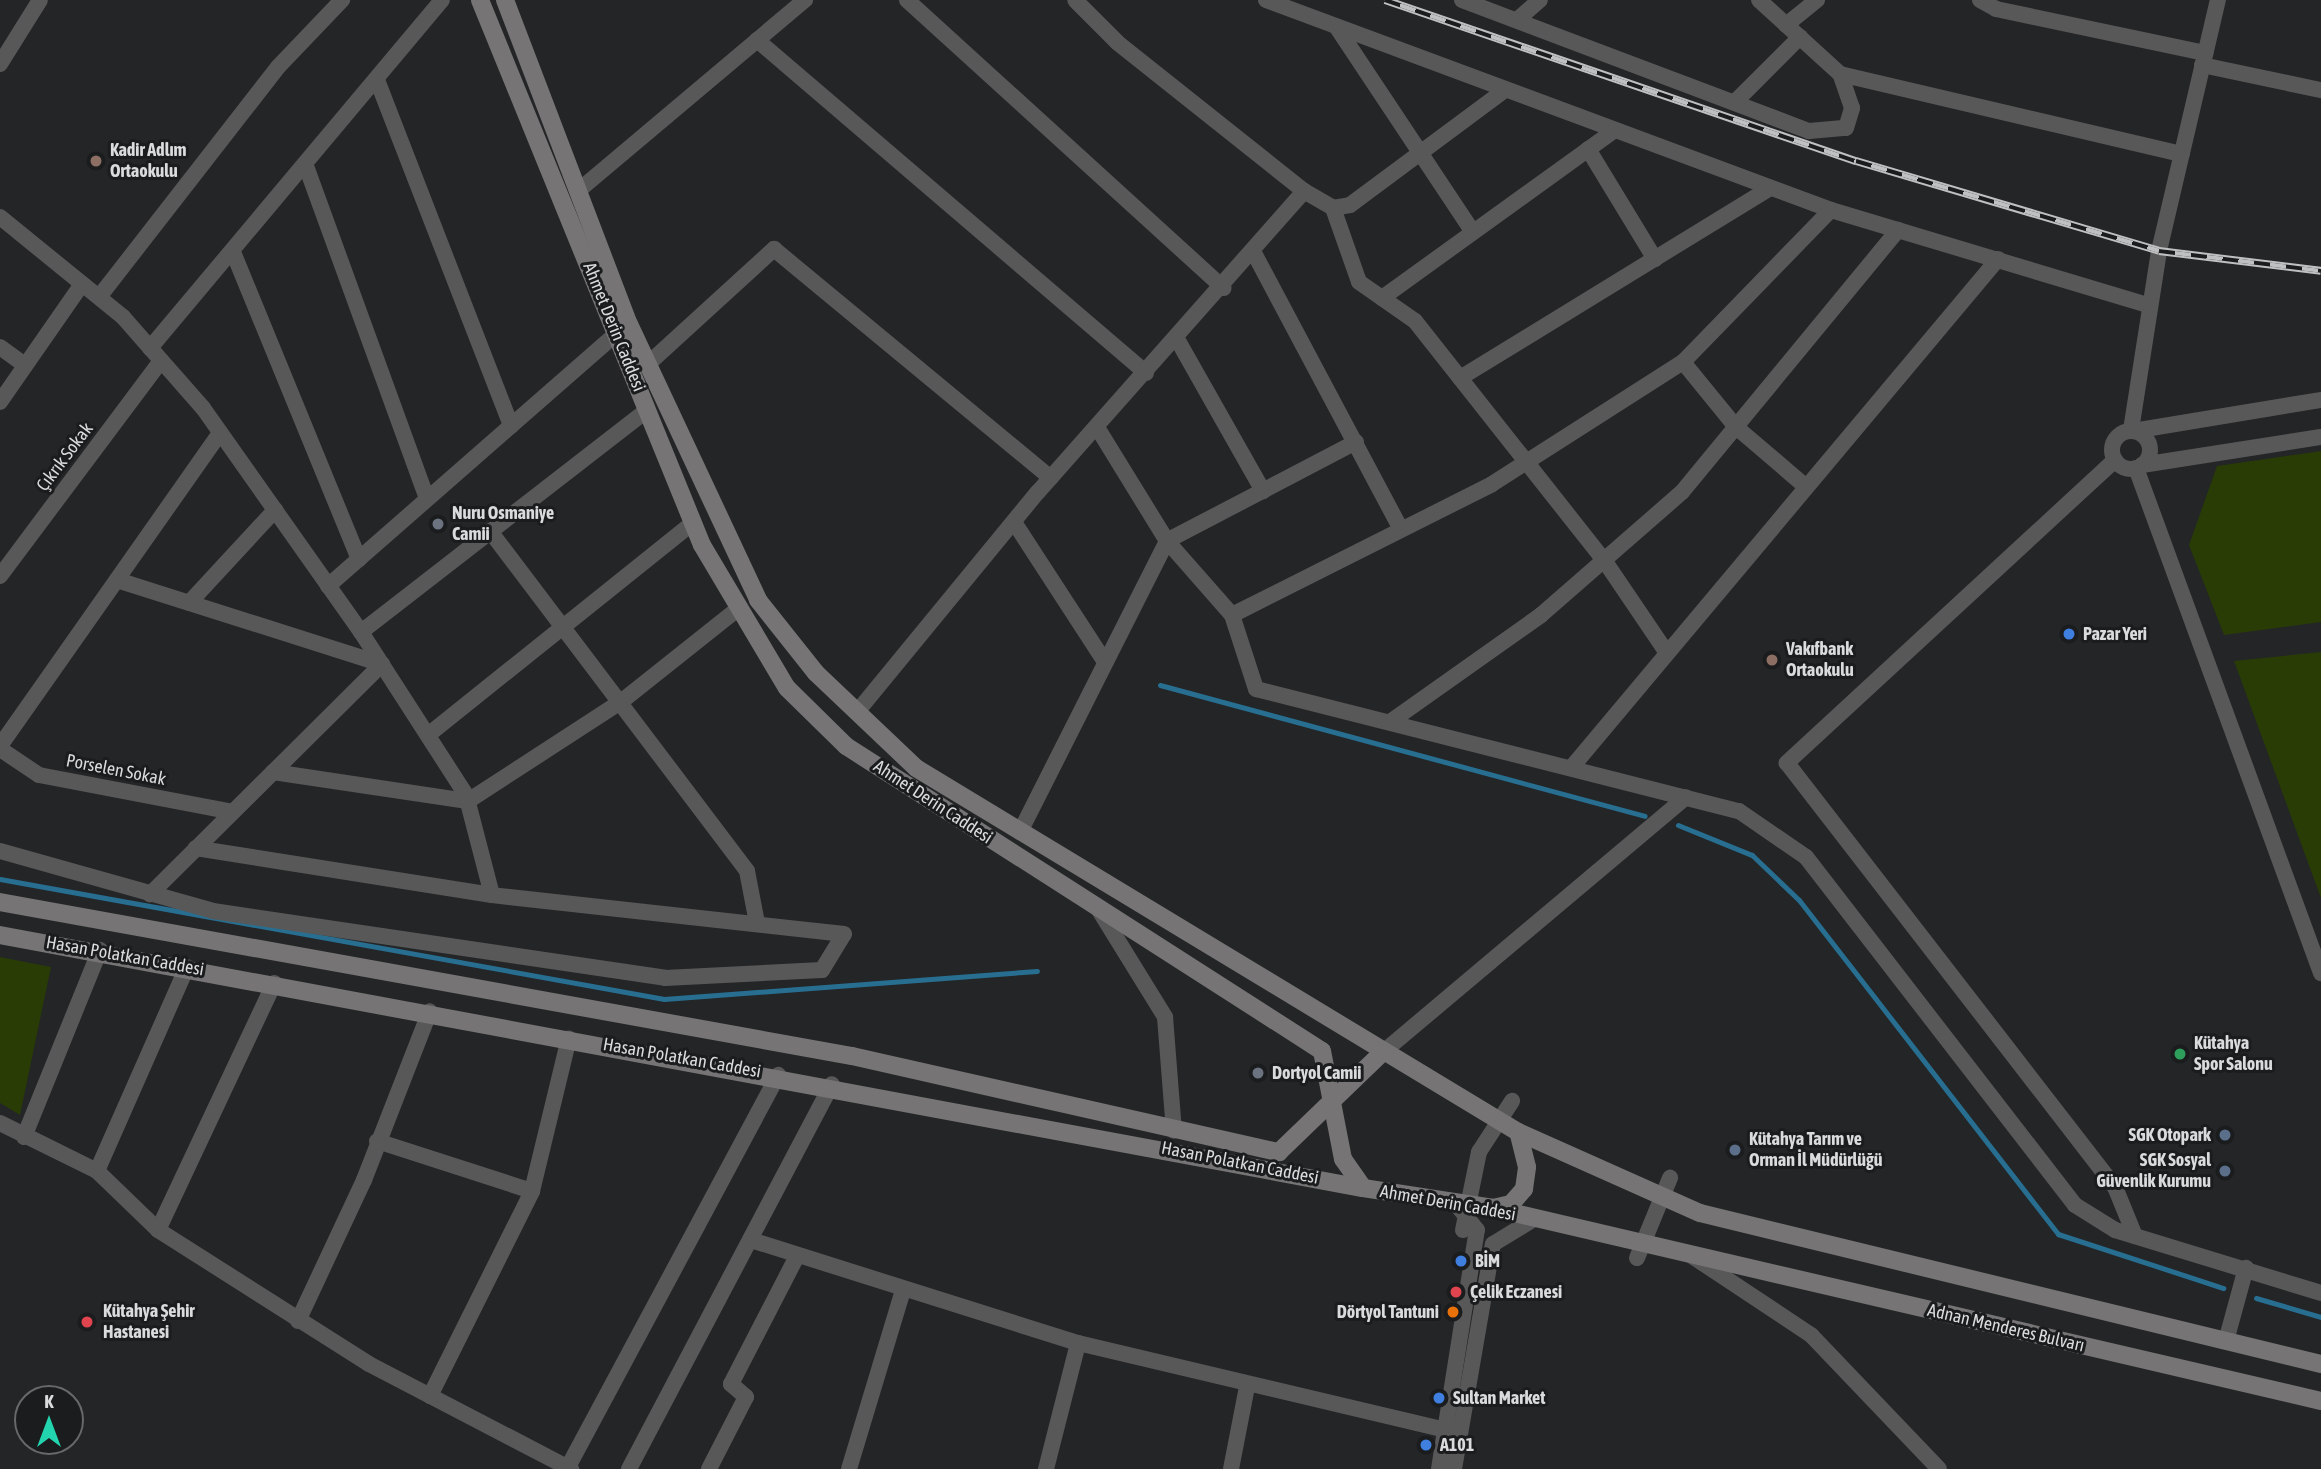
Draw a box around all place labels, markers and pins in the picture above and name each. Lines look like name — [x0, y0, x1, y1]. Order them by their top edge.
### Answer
place label: Kadir Adlım Ortaokulu — [110, 140, 186, 182]
marker: Kadir Adlım Ortaokulu — [88, 153, 104, 169]
place label: Nuru Osmaniye Camii — [452, 503, 554, 546]
marker: Nuru Osmaniye Camii — [430, 516, 446, 532]
place label: Pazar Yeri — [2083, 623, 2147, 645]
marker: Pazar Yeri — [2061, 626, 2077, 642]
place label: Vakıfbank Ortaokulu — [1786, 639, 1854, 682]
marker: Vakıfbank Ortaokulu — [1764, 652, 1780, 668]
place label: Kütahya Spor Salonu — [2194, 1033, 2273, 1076]
marker: Kütahya Spor Salonu — [2172, 1046, 2188, 1062]
place label: Dortyol Camii — [1272, 1062, 1361, 1084]
marker: Dortyol Camii — [1250, 1065, 1266, 1081]
place label: SGK Otopark — [2129, 1124, 2211, 1146]
marker: SGK Otopark — [2217, 1127, 2233, 1143]
place label: Kütahya Tarım ve Orman İl Müdürlüğü — [1749, 1129, 1882, 1172]
marker: Kütahya Tarım ve Orman İl Müdürlüğü — [1727, 1142, 1743, 1158]
place label: SGK Sosyal Güvenlik Kurumu — [2096, 1150, 2211, 1192]
marker: SGK Sosyal Güvenlik Kurumu — [2217, 1163, 2233, 1179]
place label: BİM — [1475, 1250, 1500, 1272]
marker: BİM — [1453, 1253, 1469, 1269]
place label: Çelik Eczanesi — [1470, 1281, 1562, 1303]
marker: Çelik Eczanesi — [1448, 1284, 1464, 1300]
place label: Kütahya Şehir Hastanesi — [103, 1301, 195, 1344]
place label: Dörtyol Tantuni — [1337, 1301, 1439, 1323]
marker: Dörtyol Tantuni — [1445, 1304, 1461, 1320]
marker: Kütahya Şehir Hastanesi — [77, 1312, 97, 1332]
place label: Sultan Market — [1453, 1387, 1545, 1409]
marker: Sultan Market — [1431, 1390, 1447, 1406]
place label: A101 — [1440, 1434, 1474, 1456]
marker: A101 — [1418, 1437, 1434, 1453]

